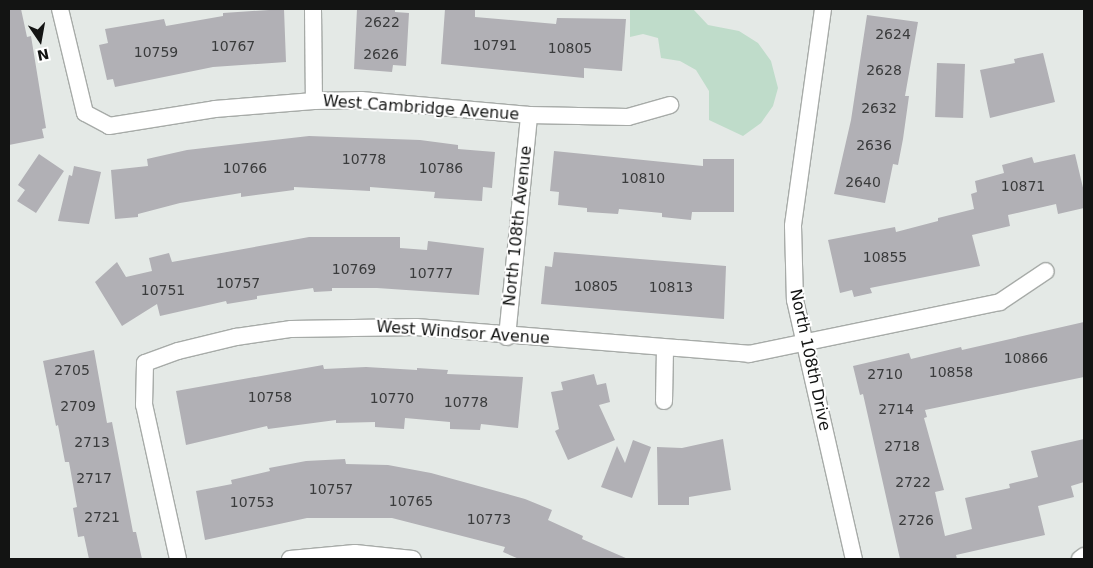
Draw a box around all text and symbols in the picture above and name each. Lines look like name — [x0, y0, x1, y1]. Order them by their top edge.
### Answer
house number: 2622 — [364, 14, 400, 30]
north arrow — [15, 15, 65, 65]
house number: 2624 — [875, 26, 911, 42]
house number: 10791 — [473, 37, 517, 53]
house number: 10767 — [211, 38, 255, 54]
house number: 10805 — [548, 40, 592, 56]
house number: 10759 — [134, 44, 178, 60]
text: N — [36, 46, 51, 64]
house number: 2626 — [363, 46, 399, 62]
house number: 2628 — [866, 62, 902, 78]
street label: West Cambridge Avenue — [322, 92, 520, 124]
house number: 2632 — [861, 100, 897, 116]
house number: 2636 — [856, 137, 892, 153]
street label: North 108th Avenue — [500, 145, 536, 307]
house number: 10778 — [342, 151, 386, 167]
house number: 10766 — [223, 160, 267, 176]
house number: 10786 — [419, 160, 463, 176]
house number: 10810 — [621, 170, 665, 186]
house number: 2640 — [845, 174, 881, 190]
house number: 10871 — [1001, 178, 1045, 194]
house number: 10855 — [863, 249, 907, 265]
house number: 10769 — [332, 261, 376, 277]
house number: 10777 — [409, 265, 453, 281]
house number: 10757 — [216, 275, 260, 291]
house number: 10805 — [574, 278, 618, 294]
house number: 10813 — [649, 279, 693, 295]
house number: 10751 — [141, 282, 185, 298]
street label: North 108th Drive — [786, 287, 834, 433]
street label: West Windsor Avenue — [376, 317, 550, 349]
house number: 10866 — [1004, 350, 1048, 366]
house number: 2705 — [54, 362, 90, 378]
house number: 10858 — [929, 364, 973, 380]
house number: 2710 — [867, 366, 903, 382]
house number: 10758 — [248, 389, 292, 405]
house number: 10770 — [370, 390, 414, 406]
house number: 10778 — [444, 394, 488, 410]
house number: 2709 — [60, 398, 96, 414]
house number: 2714 — [878, 401, 914, 417]
house number: 2713 — [74, 434, 110, 450]
house number: 2718 — [884, 438, 920, 454]
house number: 2717 — [76, 470, 112, 486]
house number: 2722 — [895, 474, 931, 490]
house number: 10757 — [309, 481, 353, 497]
house number: 10765 — [389, 493, 433, 509]
house number: 10753 — [230, 494, 274, 510]
house number: 2721 — [84, 509, 120, 525]
house number: 10773 — [467, 511, 511, 527]
house number: 2726 — [898, 512, 934, 528]

